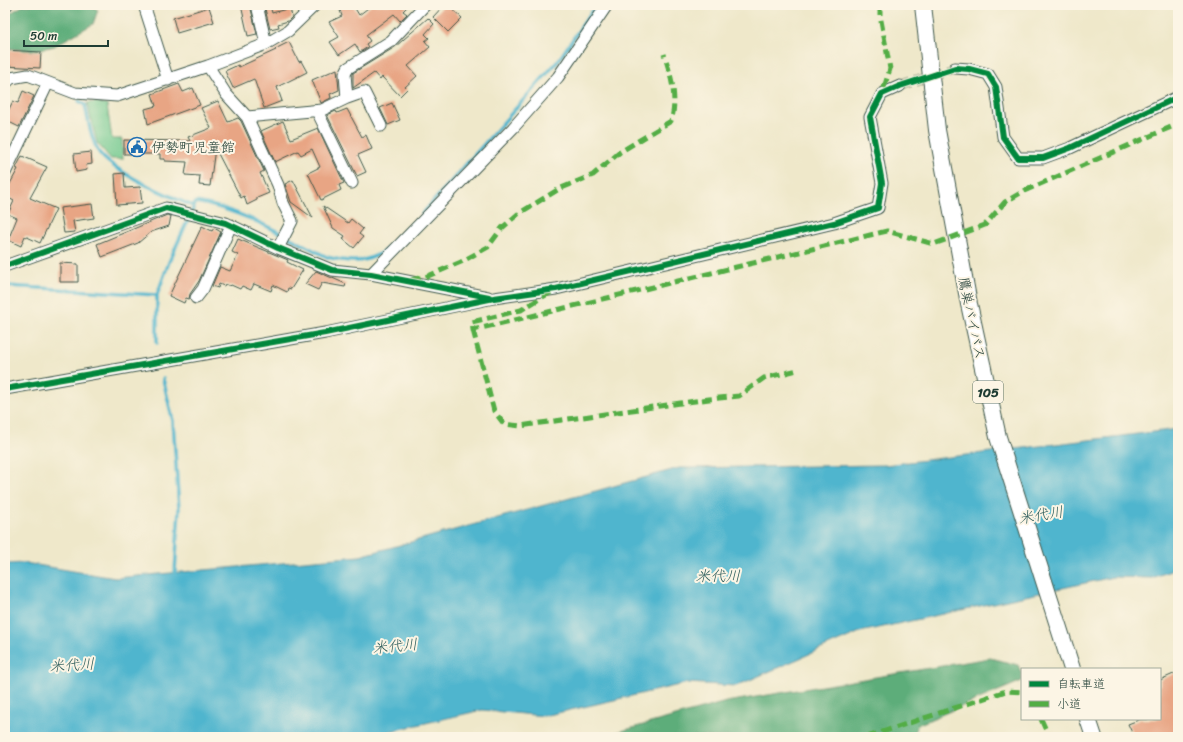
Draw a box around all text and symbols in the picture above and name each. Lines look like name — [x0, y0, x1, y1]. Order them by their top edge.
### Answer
scale bar — [24, 22, 108, 48]
text: 50 m — [30, 25, 57, 47]
place label: 伊勢町児童館 — [151, 135, 235, 160]
public building icon: 伊勢町児童館 — [126, 136, 148, 158]
street label: 鷹巣バイパス — [951, 275, 992, 362]
road number: 105 — [973, 381, 1003, 403]
water label: 米代川 — [1017, 499, 1065, 531]
water label: 米代川 — [695, 563, 741, 589]
water label: 米代川 — [371, 631, 419, 661]
water label: 米代川 — [49, 651, 95, 679]
legend — [1021, 668, 1161, 720]
text: 自転車道 — [1057, 673, 1105, 695]
text: 小道 — [1057, 693, 1081, 715]

